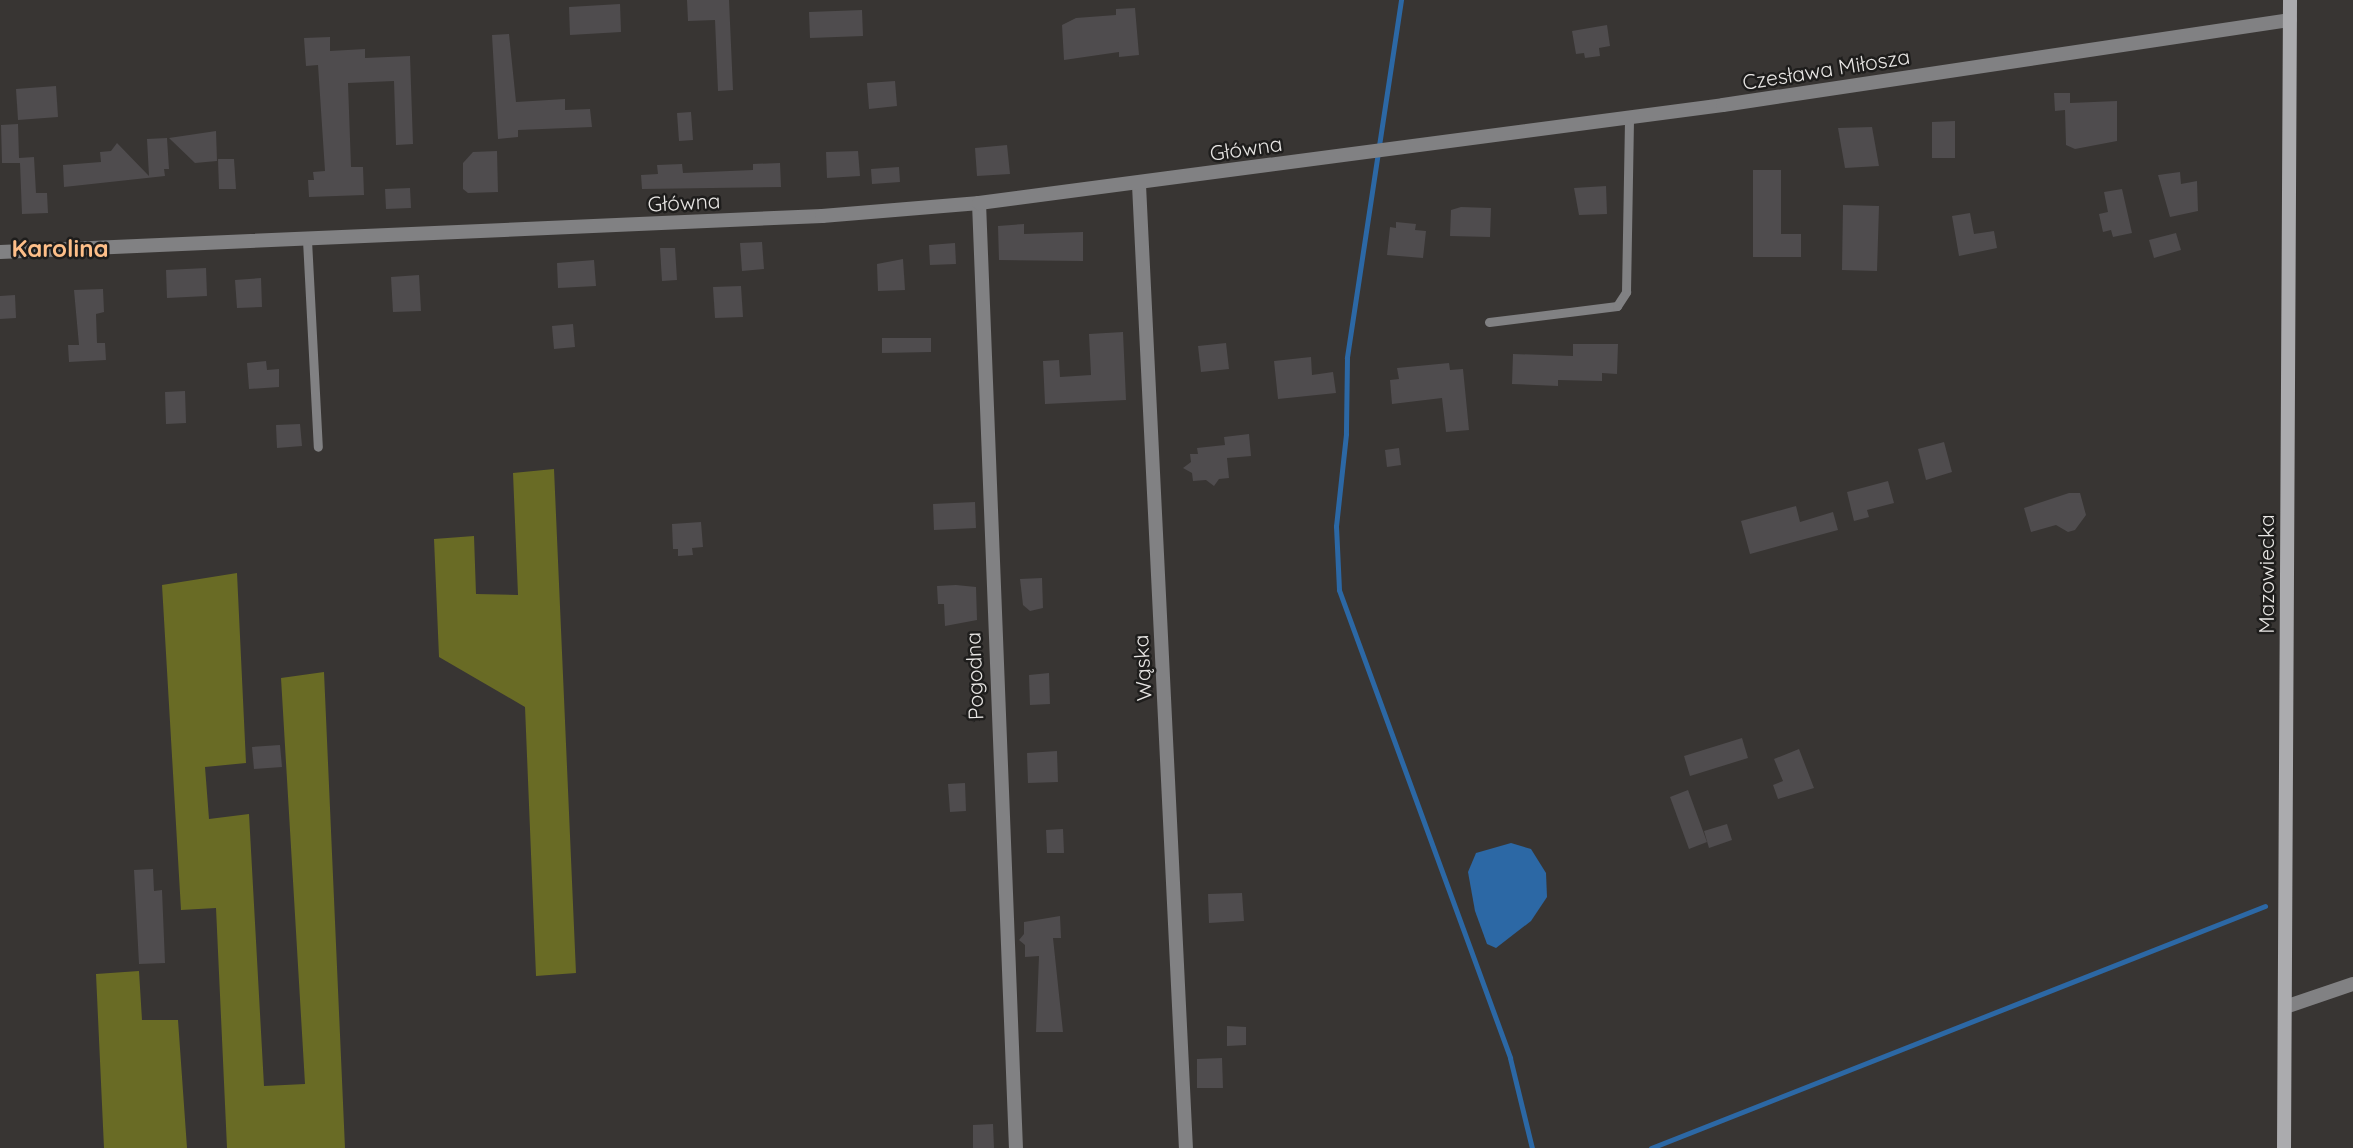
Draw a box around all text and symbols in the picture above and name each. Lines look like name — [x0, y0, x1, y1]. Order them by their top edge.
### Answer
street label: Czesława Miłosza — [1741, 43, 1911, 95]
street label: Główna — [1208, 130, 1284, 166]
street label: Główna — [647, 188, 721, 216]
district label: Karolina — [11, 235, 109, 263]
street label: Mazowiecka — [2253, 514, 2279, 634]
street label: Pogodna — [960, 632, 988, 720]
street label: Wąska — [1128, 634, 1156, 702]

